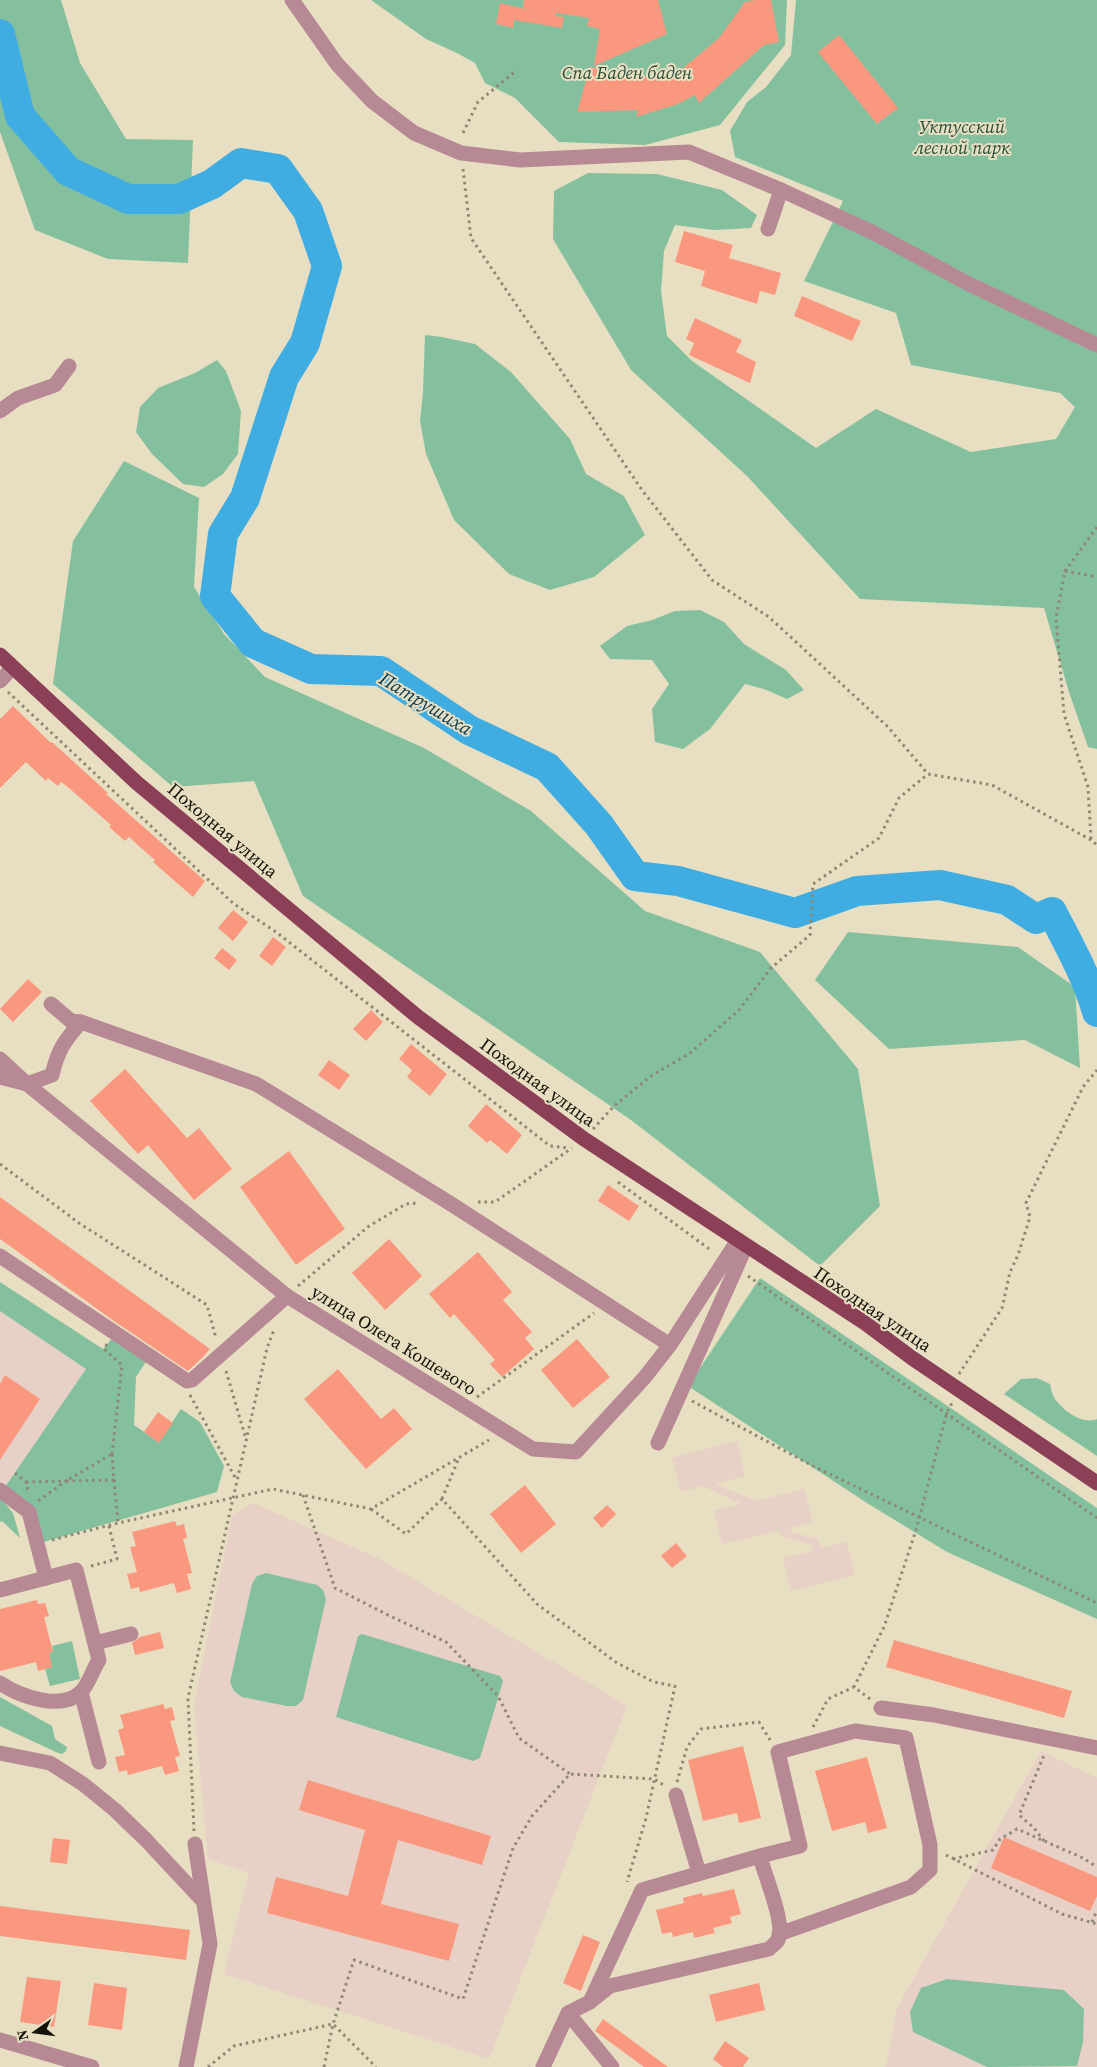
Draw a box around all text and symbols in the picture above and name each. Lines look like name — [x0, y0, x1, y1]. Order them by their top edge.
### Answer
park label: Спа Баден баден — [562, 60, 693, 85]
park label: Уктусский лесной парк — [913, 114, 1010, 160]
water label: Патрушиха — [374, 665, 477, 741]
street label: Походная улица — [163, 776, 284, 884]
street label: Походная улица — [475, 1032, 601, 1133]
street label: Походная улица — [809, 1260, 937, 1358]
street label: улица Олега Кошевого — [307, 1279, 481, 1401]
north arrow — [10, 2007, 60, 2057]
text: N — [11, 2028, 33, 2043]

